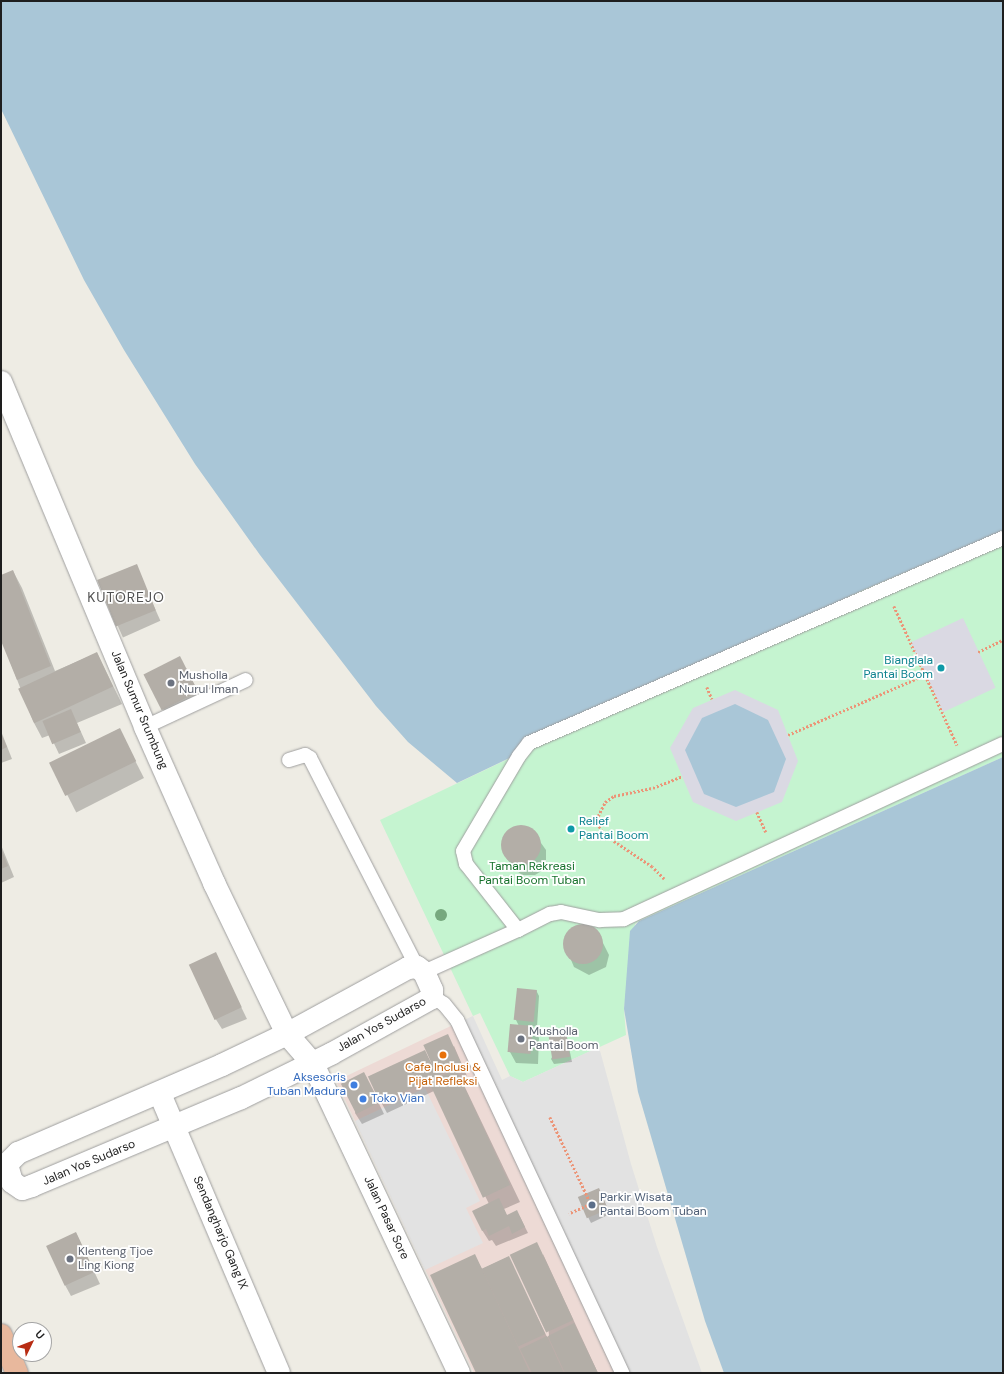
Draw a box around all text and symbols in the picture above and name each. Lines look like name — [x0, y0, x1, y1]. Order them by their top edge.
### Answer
district label: KUTOREJO — [87, 589, 165, 605]
street label: Jalan Sumur Srumbung — [107, 648, 171, 772]
place label: Bianglala Pantai Boom — [863, 654, 933, 682]
marker: Bianglala Pantai Boom — [936, 663, 946, 673]
place label: Musholla Nurul Iman — [179, 669, 238, 697]
marker: Musholla Nurul Iman — [166, 678, 176, 688]
place label: Relief Pantai Boom — [579, 815, 649, 843]
marker: Relief Pantai Boom — [566, 824, 576, 834]
park label: Taman Rekreasi Pantai Boom Tuban — [479, 860, 585, 888]
street label: Jalan Yos Sudarso — [335, 995, 429, 1055]
place label: Musholla Pantai Boom — [529, 1025, 599, 1053]
marker: Musholla Pantai Boom — [516, 1034, 526, 1044]
marker: Cafe Inclusi & Pijat Refleksi — [438, 1050, 448, 1060]
place label: Cafe Inclusi & Pijat Refleksi — [405, 1061, 481, 1089]
place label: Aksesoris Tuban Madura — [267, 1071, 346, 1099]
marker: Aksesoris Tuban Madura — [349, 1080, 359, 1090]
place label: Toko Vian — [371, 1092, 424, 1106]
marker: Toko Vian — [358, 1094, 368, 1104]
street label: Jalan Yos Sudarso — [40, 1137, 138, 1189]
street label: Sendangharjo Gang IX — [190, 1174, 250, 1292]
street label: Jalan Pasar Sore — [360, 1174, 412, 1262]
place label: Parkir Wisata Pantai Boom Tuban — [600, 1191, 707, 1219]
marker: Parkir Wisata Pantai Boom Tuban — [587, 1200, 597, 1210]
place label: Klenteng Tjoe Ling Kiong — [78, 1245, 153, 1273]
marker: Klenteng Tjoe Ling Kiong — [65, 1254, 75, 1264]
north arrow — [12, 1322, 52, 1362]
text: U — [32, 1327, 48, 1342]

